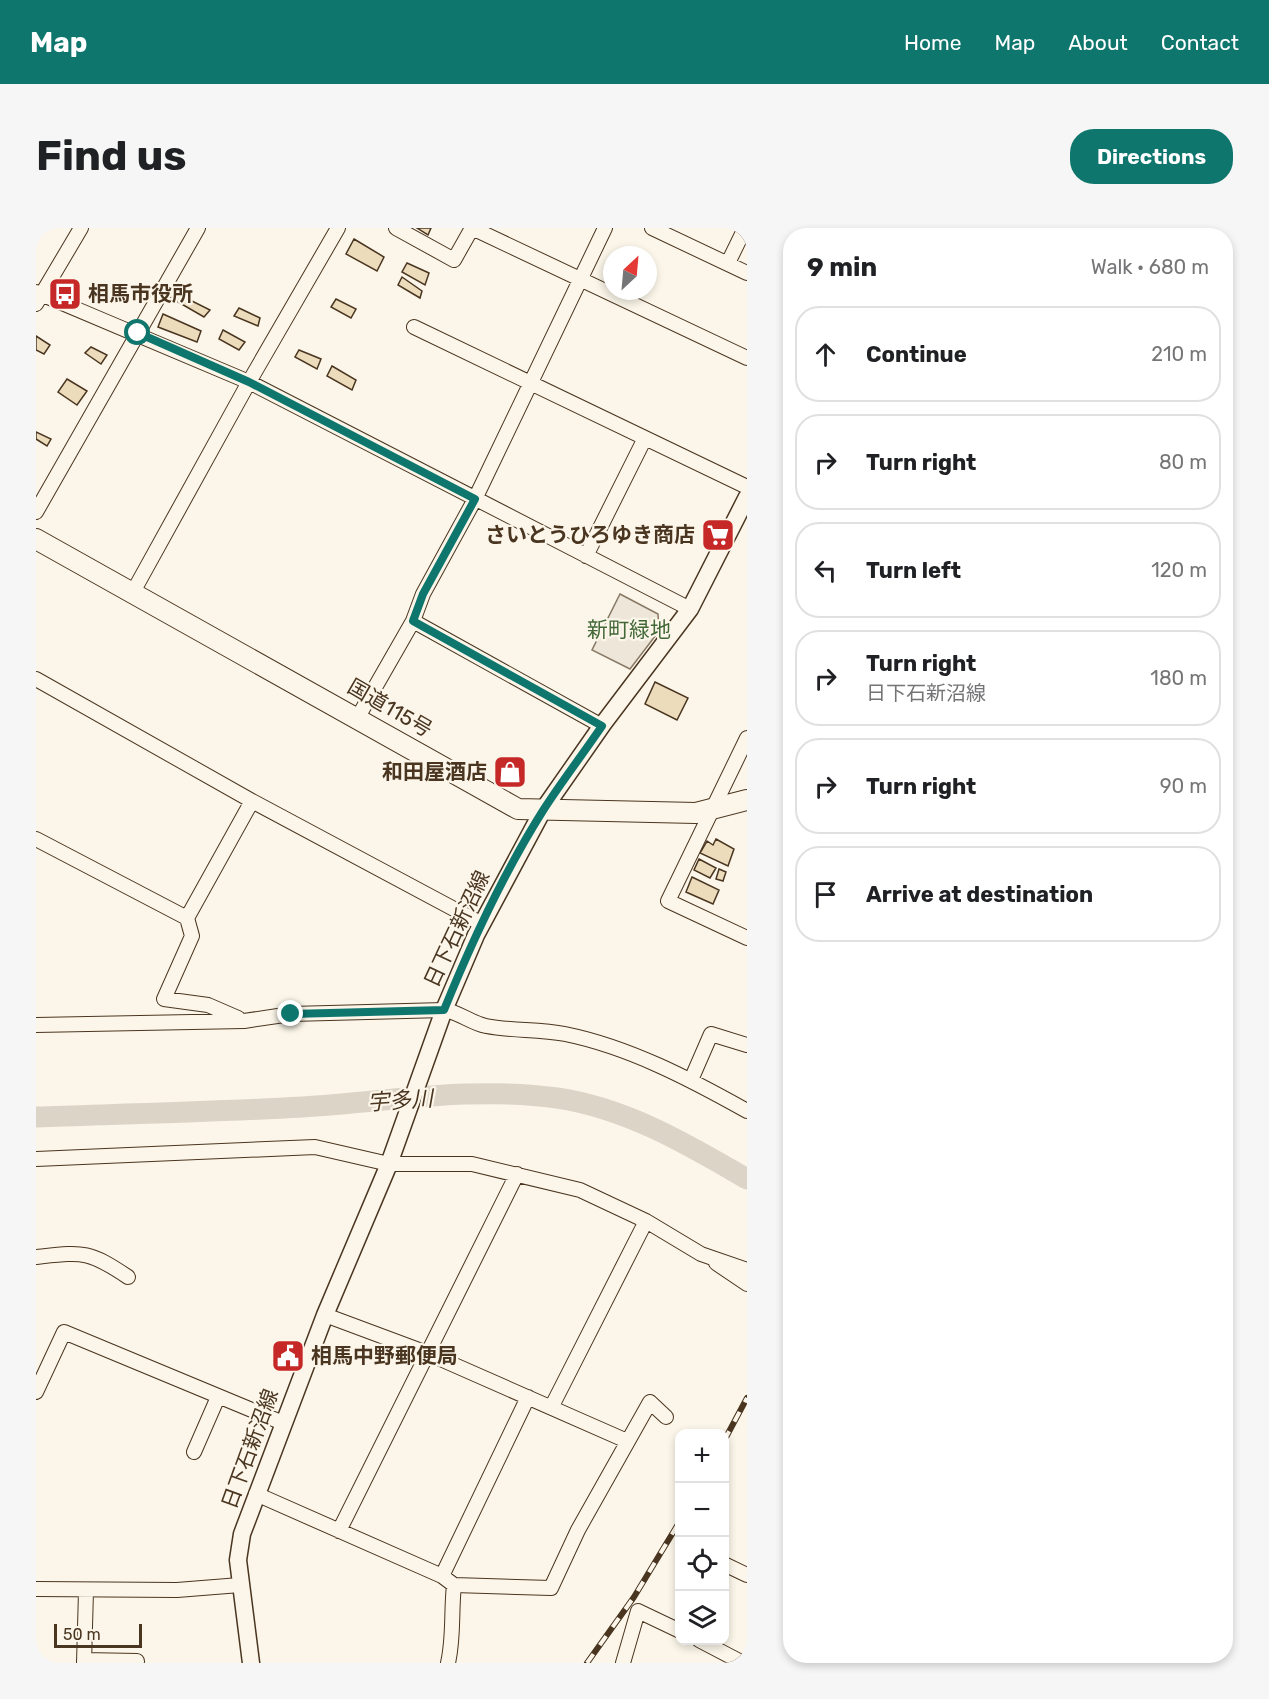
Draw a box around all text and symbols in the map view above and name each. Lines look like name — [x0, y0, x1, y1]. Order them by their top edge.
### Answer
text: Map — [30, 26, 87, 59]
text: Home — [904, 30, 961, 55]
text: Map — [994, 30, 1035, 55]
text: About — [1068, 30, 1128, 55]
text: Contact — [1161, 30, 1239, 55]
button: Directions — [1070, 129, 1233, 184]
text: Find us — [36, 131, 187, 181]
north arrow — [603, 246, 657, 300]
text: 9 min — [807, 252, 877, 283]
text: Walk · 680 m — [1091, 255, 1209, 279]
bus stop icon: 相馬市役所 — [47, 276, 83, 312]
place label: 相馬市役所 — [88, 281, 193, 306]
route start — [124, 319, 150, 345]
icon: ahead — [809, 338, 842, 371]
text: Continue — [866, 341, 967, 368]
text: 210 m — [1151, 342, 1207, 366]
icon: right — [809, 446, 842, 479]
text: Turn right — [866, 449, 976, 476]
text: 80 m — [1159, 450, 1207, 474]
supermarket icon: さいとうひろゆき商店 — [700, 517, 736, 553]
place label: さいとうひろゆき商店 — [485, 522, 695, 547]
icon: left — [809, 554, 842, 587]
text: Turn left — [866, 557, 961, 584]
text: 120 m — [1151, 558, 1207, 582]
park label: 新町緑地 — [587, 617, 671, 642]
text: Turn right — [866, 650, 976, 677]
icon: right — [809, 662, 842, 695]
text: 180 m — [1150, 666, 1207, 690]
street label: 国道115号 — [344, 673, 437, 742]
text: 日下石新沼線 — [866, 681, 986, 705]
shop icon: 和田屋酒店 — [492, 754, 528, 790]
place label: 和田屋酒店 — [382, 759, 487, 784]
icon: right — [809, 770, 842, 803]
text: Turn right — [866, 773, 976, 800]
text: 90 m — [1160, 774, 1207, 798]
street label: 日下石新沼線 — [419, 866, 495, 991]
icon: arrive — [809, 878, 842, 911]
text: Arrive at destination — [866, 881, 1093, 908]
route end — [277, 1000, 303, 1026]
water label: 宇多川 — [366, 1085, 436, 1116]
public building icon: 相馬中野郵便局 — [270, 1338, 306, 1374]
place label: 相馬中野郵便局 — [311, 1343, 458, 1368]
street label: 日下石新沼線 — [216, 1385, 283, 1512]
map controls — [675, 1429, 729, 1645]
button: + — [675, 1429, 729, 1483]
button: − — [675, 1483, 729, 1537]
button: locate — [675, 1537, 729, 1591]
button: layers — [675, 1591, 729, 1645]
scale bar — [54, 1621, 142, 1648]
text: 50 m — [63, 1625, 101, 1644]

